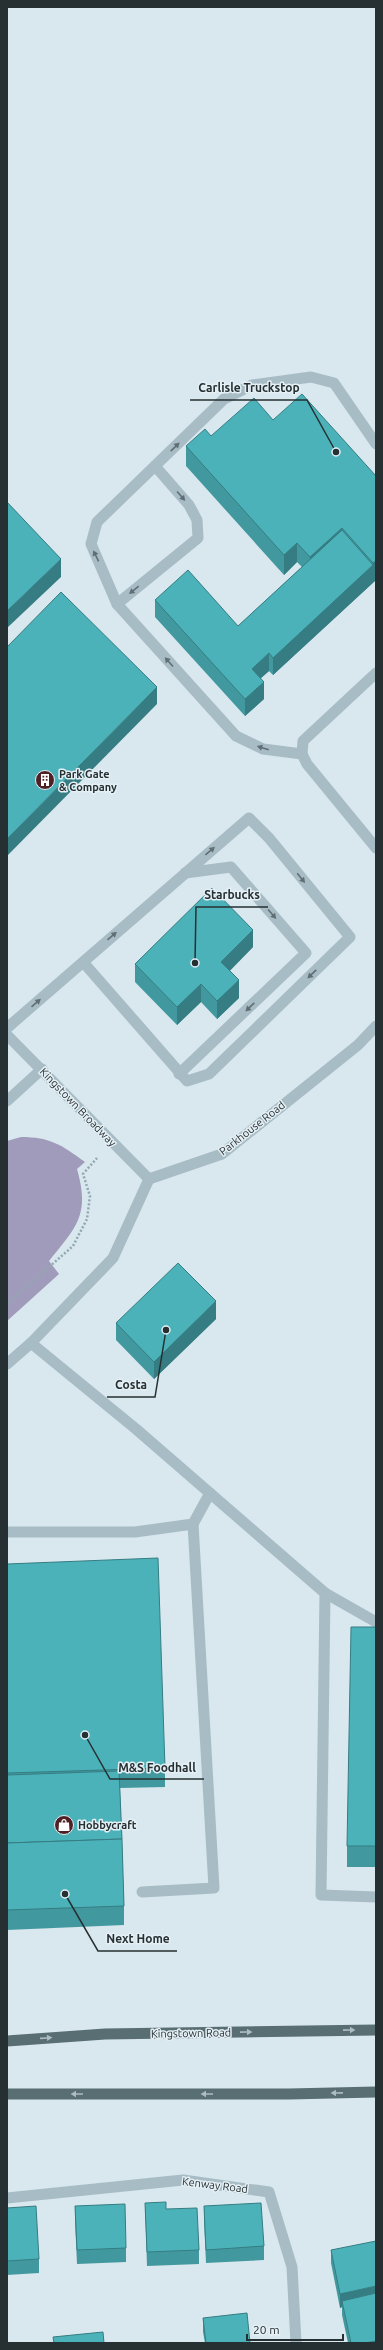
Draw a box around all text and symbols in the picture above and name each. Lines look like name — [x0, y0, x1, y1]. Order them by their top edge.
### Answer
callout: Carlisle Truckstop — [190, 376, 307, 400]
text: Carlisle Truckstop — [198, 381, 300, 394]
one-way arrow — [170, 442, 180, 452]
one-way arrow — [176, 490, 185, 501]
one-way arrow — [93, 550, 99, 561]
one-way arrow — [128, 586, 139, 595]
one-way arrow — [165, 657, 174, 666]
one-way arrow — [257, 745, 269, 751]
place label: Park Gate & Company — [59, 768, 117, 793]
building icon: Park Gate & Company — [34, 769, 56, 791]
one-way arrow — [205, 847, 216, 856]
one-way arrow — [297, 872, 305, 883]
callout: Starbucks — [196, 883, 268, 907]
text: Starbucks — [204, 888, 260, 901]
one-way arrow — [267, 909, 277, 919]
one-way arrow — [107, 932, 118, 941]
one-way arrow — [307, 969, 317, 979]
one-way arrow — [31, 998, 42, 1007]
one-way arrow — [245, 1002, 254, 1011]
street label: Kingstown Broadway — [38, 1065, 119, 1149]
street label: Parkhouse Road — [217, 1099, 287, 1157]
callout: Costa — [107, 1373, 155, 1397]
text: Costa — [115, 1378, 147, 1391]
callout: M&S Foodhall — [110, 1755, 204, 1779]
text: M&S Foodhall — [118, 1761, 196, 1774]
shop icon: Hobbycraft — [53, 1814, 75, 1836]
place label: Hobbycraft — [78, 1819, 137, 1831]
callout: Next Home — [98, 1927, 177, 1951]
text: Next Home — [106, 1932, 170, 1945]
street label: Kingstown Road — [151, 2026, 231, 2040]
one-way arrow — [343, 2027, 356, 2033]
one-way arrow — [240, 2029, 253, 2035]
one-way arrow — [40, 2035, 52, 2042]
one-way arrow — [330, 2090, 343, 2096]
one-way arrow — [70, 2091, 83, 2097]
one-way arrow — [200, 2091, 213, 2097]
street label: Kenway Road — [181, 2175, 249, 2195]
scale bar — [247, 2316, 343, 2342]
text: 20 m — [253, 2323, 280, 2336]

